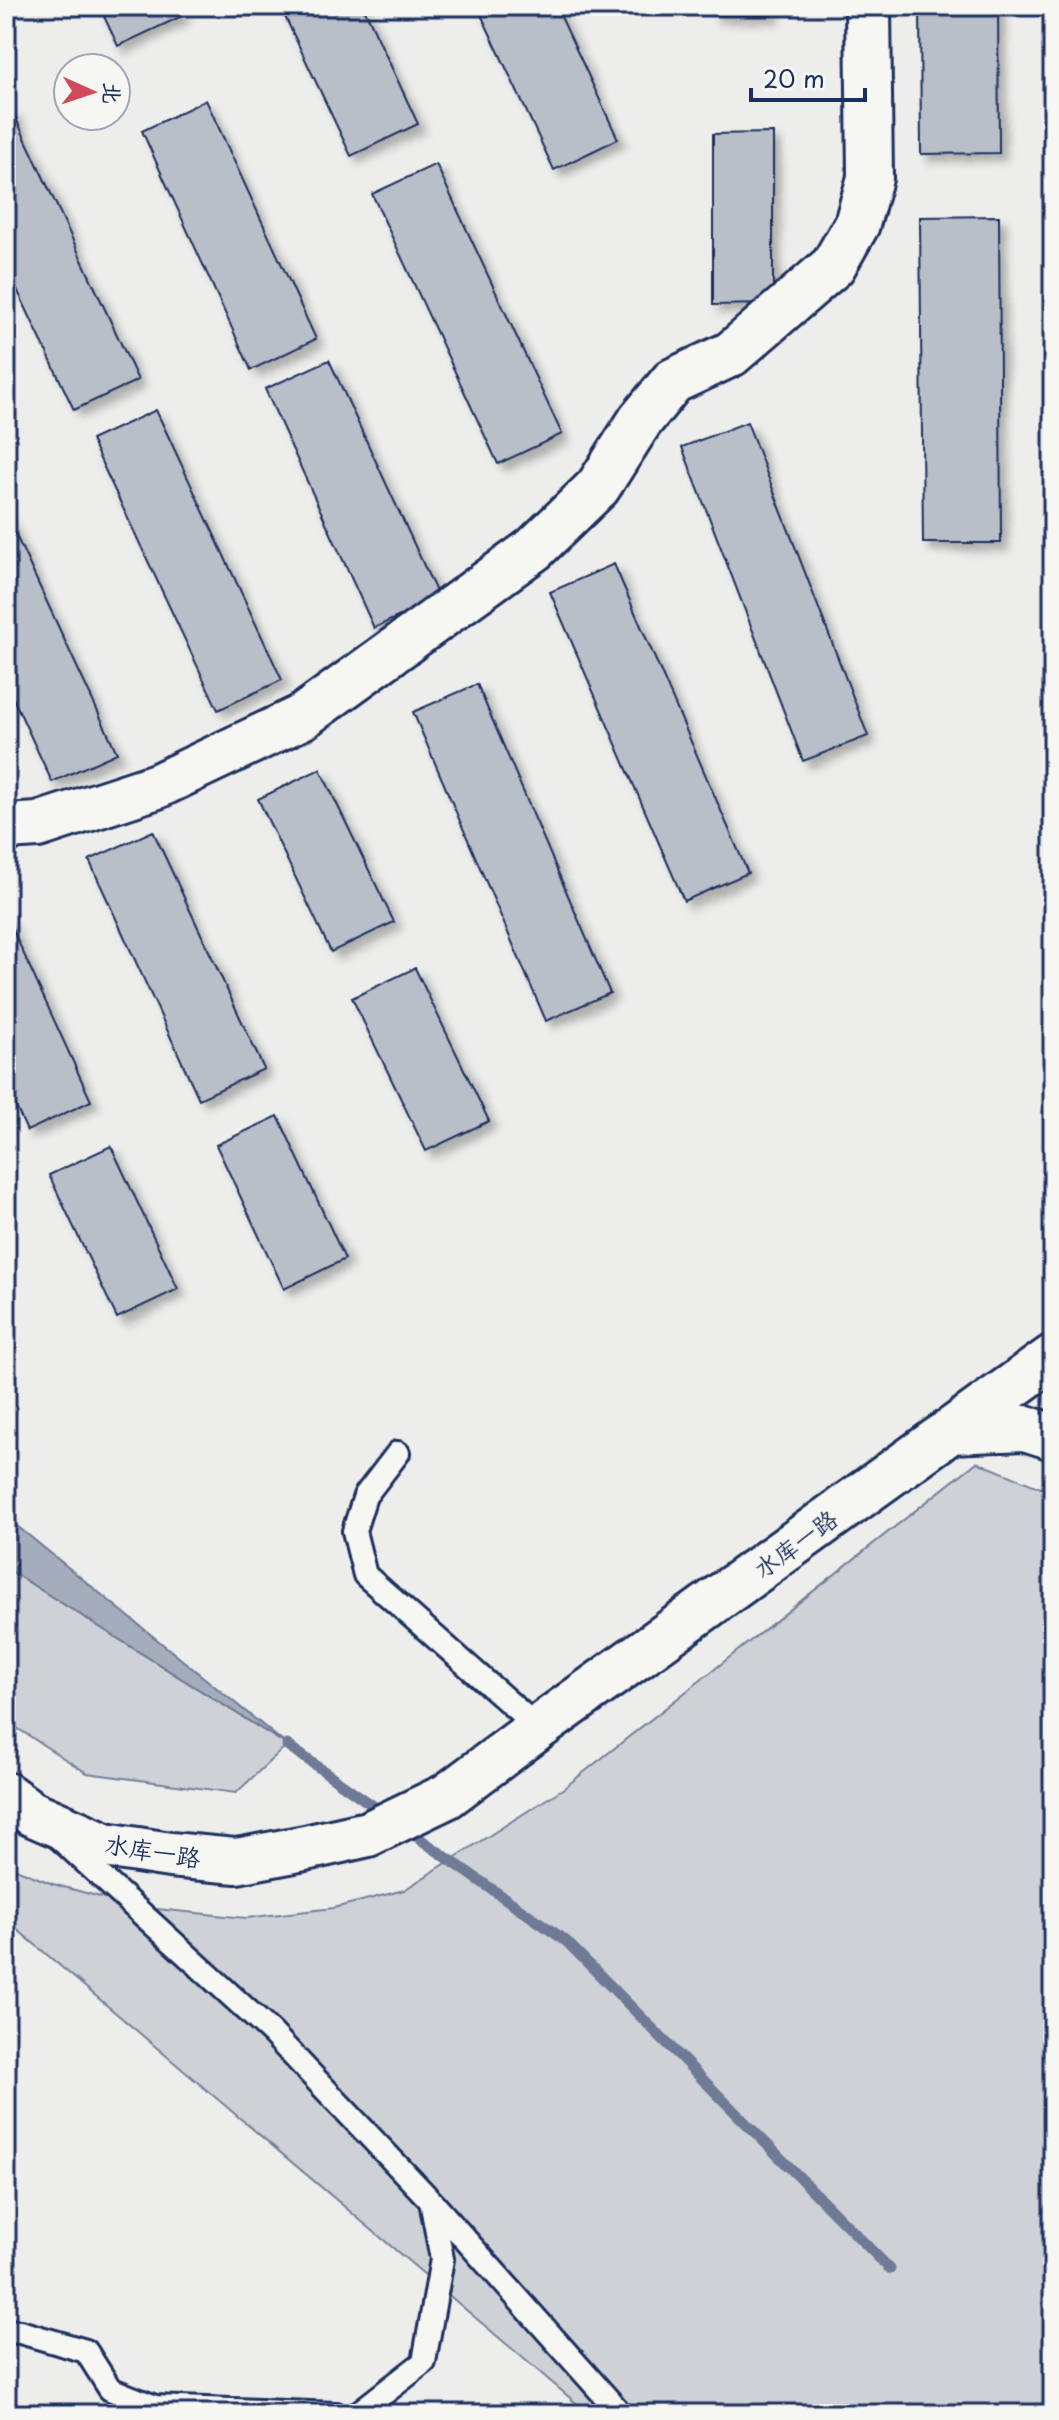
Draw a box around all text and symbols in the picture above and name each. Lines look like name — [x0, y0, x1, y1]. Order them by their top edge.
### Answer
north arrow — [52, 52, 132, 132]
scale bar — [751, 52, 865, 102]
text: 20 m — [763, 60, 825, 96]
text: 北 — [96, 81, 131, 105]
street label: 水库一路 — [746, 1500, 844, 1586]
street label: 水库一路 — [103, 1825, 203, 1875]

